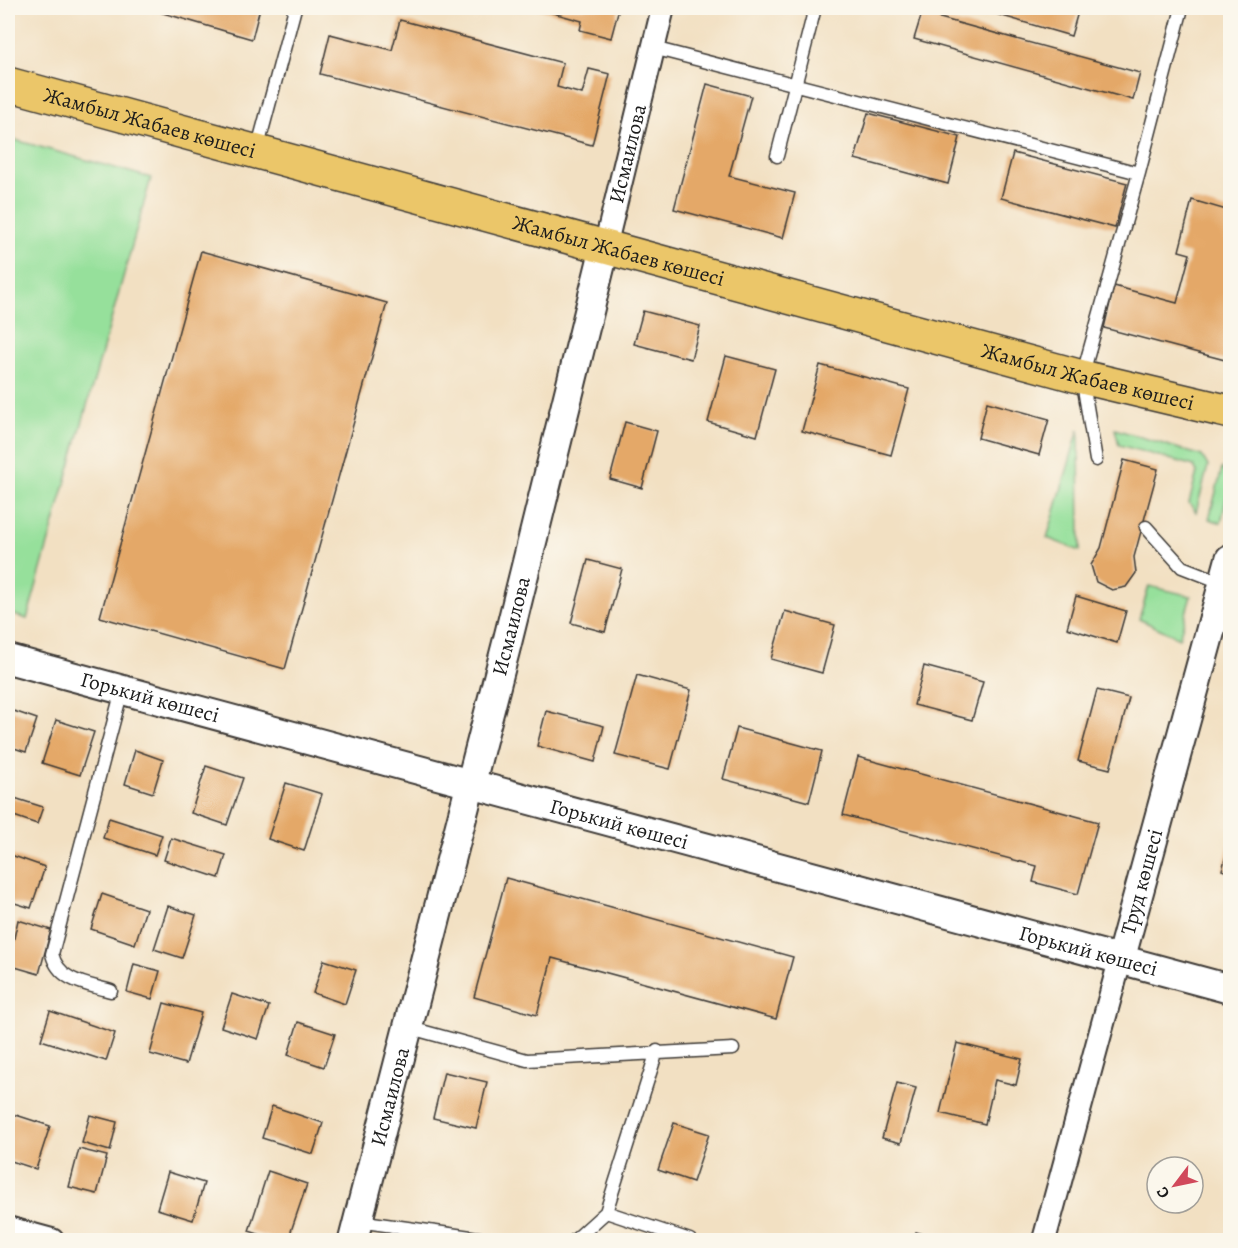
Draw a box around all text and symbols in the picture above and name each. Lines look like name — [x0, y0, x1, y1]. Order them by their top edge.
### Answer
street label: Жамбыл Жабаев көшесі — [41, 80, 259, 165]
street label: Исмаилова — [602, 101, 653, 206]
street label: Жамбыл Жабаев көшесі — [510, 208, 728, 293]
street label: Жамбыл Жабаев көшесі — [978, 336, 1197, 417]
street label: Исмаилова — [485, 573, 537, 679]
street label: Горький көшесі — [77, 665, 222, 729]
street label: Горький көшесі — [547, 792, 692, 856]
street label: Труд көшесі — [1114, 826, 1169, 938]
street label: Горький көшесі — [1016, 919, 1161, 983]
street label: Исмаилова — [364, 1044, 416, 1149]
north arrow — [1145, 1155, 1205, 1215]
text: С — [1151, 1182, 1175, 1202]

